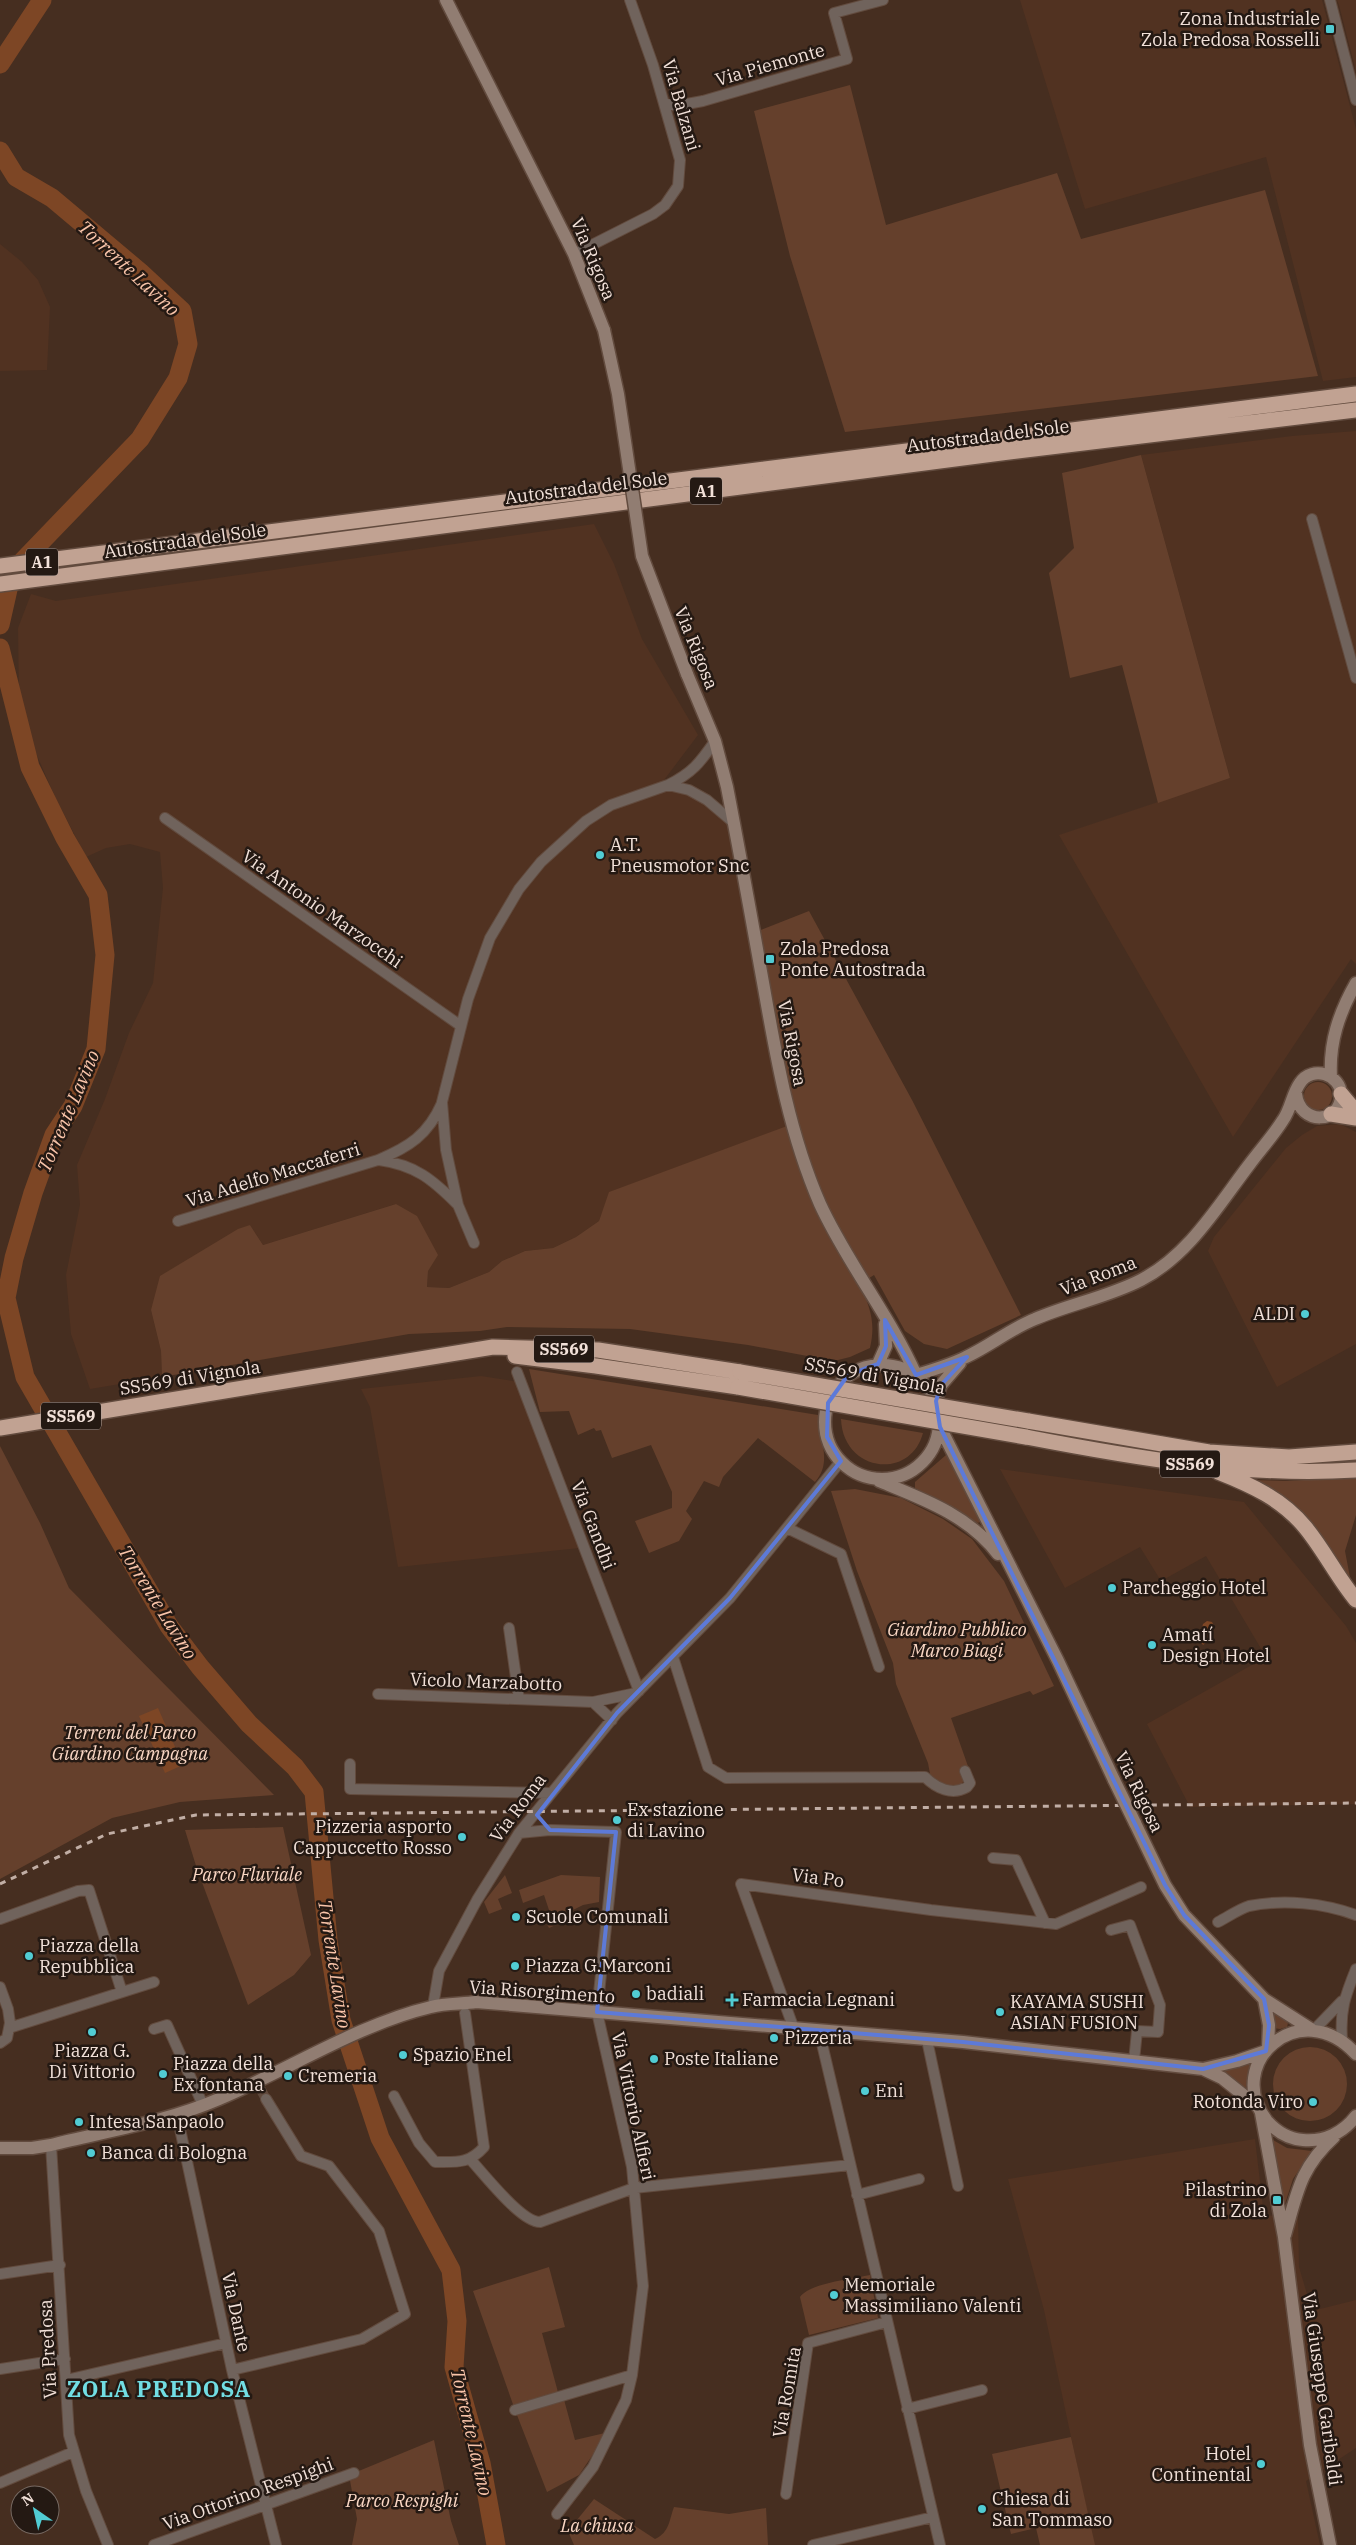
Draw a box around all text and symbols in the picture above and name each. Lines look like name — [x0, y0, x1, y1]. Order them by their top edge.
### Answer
place label: Zona Industriale Zola Predosa Rosselli — [1141, 7, 1320, 51]
marker: Zona Industriale Zola Predosa Rosselli — [1324, 23, 1336, 35]
street label: Via Piemonte — [713, 38, 827, 91]
street label: Via Balzani — [657, 56, 706, 154]
street label: Via Rigosa — [566, 214, 621, 304]
water label: Torrente Lavino — [73, 215, 185, 321]
street label: Autostrada del Sole — [905, 414, 1070, 457]
street label: Autostrada del Sole — [503, 466, 668, 509]
road number: A1 — [690, 478, 722, 504]
street label: Autostrada del Sole — [102, 518, 267, 563]
road number: A1 — [26, 548, 58, 576]
street label: Via Rigosa — [669, 603, 724, 693]
place label: A.T. Pneusmotor Snc — [610, 833, 749, 877]
street label: Via Antonio Marzocchi — [237, 844, 407, 973]
marker: A.T. Pneusmotor Snc — [594, 849, 606, 861]
place label: Zola Predosa Ponte Autostrada — [780, 937, 926, 981]
marker: Zola Predosa Ponte Autostrada — [764, 953, 776, 965]
street label: Via Rigosa — [773, 998, 812, 1088]
water label: Torrente Lavino — [32, 1046, 104, 1176]
street label: Via Adelfo Maccaferri — [183, 1137, 363, 1212]
street label: Via Roma — [1056, 1250, 1140, 1301]
place label: ALDI — [1253, 1302, 1295, 1325]
marker: ALDI — [1299, 1308, 1311, 1320]
road number: SS569 — [534, 1336, 594, 1362]
street label: SS569 di Vignola — [803, 1352, 947, 1399]
street label: SS569 di Vignola — [118, 1355, 262, 1400]
road number: SS569 — [41, 1402, 101, 1430]
road number: SS569 — [1160, 1450, 1220, 1478]
street label: Via Gandhi — [566, 1477, 621, 1573]
water label: Torrente Lavino — [113, 1540, 203, 1664]
place label: Parcheggio Hotel — [1122, 1576, 1266, 1599]
marker: Parcheggio Hotel — [1106, 1582, 1118, 1594]
park label: Giardino Pubblico Marco Biagi — [887, 1618, 1027, 1662]
place label: Amatí Design Hotel — [1162, 1623, 1270, 1667]
marker: Amatí Design Hotel — [1146, 1639, 1158, 1651]
street label: Vicolo Marzabotto — [409, 1667, 563, 1696]
park label: Terreni del Parco Giardino Campagna — [52, 1721, 208, 1765]
street label: Via Rigosa — [1110, 1747, 1169, 1836]
street label: Via Roma — [484, 1769, 551, 1847]
place label: Ex stazione di Lavino — [627, 1798, 724, 1842]
marker: Ex stazione di Lavino — [611, 1814, 623, 1826]
place label: Pizzeria asporto Cappuccetto Rosso — [293, 1815, 452, 1859]
marker: Pizzeria asporto Cappuccetto Rosso — [456, 1831, 468, 1843]
park label: Parco Fluviale — [191, 1863, 302, 1886]
street label: Via Po — [791, 1863, 845, 1892]
water label: Torrente Lavino — [313, 1898, 357, 2030]
place label: Scuole Comunali — [526, 1905, 669, 1928]
marker: Scuole Comunali — [510, 1911, 522, 1923]
place label: Piazza della Repubblica — [39, 1934, 139, 1978]
marker: Piazza della Repubblica — [23, 1950, 35, 1962]
place label: Piazza G.Marconi — [525, 1954, 671, 1977]
marker: Piazza G.Marconi — [509, 1960, 521, 1972]
street label: Via Risorgimento — [468, 1975, 616, 2008]
place label: badiali — [646, 1982, 705, 2005]
marker: badiali — [630, 1988, 642, 2000]
place label: Farmacia Legnani — [742, 1988, 895, 2011]
place label: KAYAMA SUSHI ASIAN FUSION — [1010, 1990, 1144, 2034]
marker: Farmacia Legnani — [726, 1994, 738, 2006]
marker: KAYAMA SUSHI ASIAN FUSION — [994, 2006, 1006, 2018]
marker: Piazza G. Di Vittorio — [86, 2026, 98, 2038]
place label: Pizzeria — [784, 2026, 852, 2049]
street label: Via Vittorio Alfieri — [606, 2029, 661, 2183]
marker: Pizzeria — [768, 2032, 780, 2044]
place label: Piazza G. Di Vittorio — [49, 2039, 135, 2083]
place label: Spazio Enel — [413, 2043, 512, 2066]
place label: Poste Italiane — [664, 2047, 778, 2070]
marker: Spazio Enel — [397, 2049, 409, 2061]
place label: Piazza della Ex fontana — [173, 2052, 273, 2096]
marker: Poste Italiane — [648, 2053, 660, 2065]
place label: Cremeria — [298, 2064, 377, 2087]
marker: Piazza della Ex fontana — [157, 2068, 169, 2080]
marker: Cremeria — [282, 2070, 294, 2082]
place label: Eni — [875, 2079, 904, 2102]
marker: Eni — [859, 2085, 871, 2097]
place label: Rotonda Viro — [1193, 2090, 1303, 2113]
marker: Rotonda Viro — [1307, 2096, 1319, 2108]
place label: Intesa Sanpaolo — [89, 2110, 224, 2133]
marker: Intesa Sanpaolo — [73, 2116, 85, 2128]
place label: Banca di Bologna — [101, 2141, 247, 2164]
marker: Banca di Bologna — [85, 2147, 97, 2159]
place label: Pilastrino di Zola — [1185, 2178, 1267, 2222]
marker: Pilastrino di Zola — [1271, 2194, 1283, 2206]
street label: Via Dante — [217, 2270, 256, 2354]
place label: Memoriale Massimiliano Valenti — [844, 2273, 1022, 2317]
marker: Memoriale Massimiliano Valenti — [828, 2289, 840, 2301]
street label: Via Giuseppe Garibaldi — [1298, 2291, 1347, 2487]
street label: Via Predosa — [33, 2298, 62, 2399]
street label: Via Romita — [767, 2344, 806, 2439]
water label: Torrente Lavino — [446, 2366, 498, 2498]
district label: ZOLA PREDOSA — [67, 2374, 251, 2403]
place label: Hotel Continental — [1152, 2442, 1251, 2486]
street label: Via Ottorino Respighi — [159, 2452, 337, 2535]
marker: Hotel Continental — [1255, 2458, 1267, 2470]
north arrow — [10, 2485, 60, 2535]
place label: Chiesa di San Tommaso — [992, 2487, 1112, 2531]
text: N — [18, 2489, 37, 2510]
park label: Parco Respighi — [345, 2489, 459, 2512]
marker: Chiesa di San Tommaso — [976, 2503, 988, 2515]
park label: La chiusa — [560, 2514, 634, 2537]

